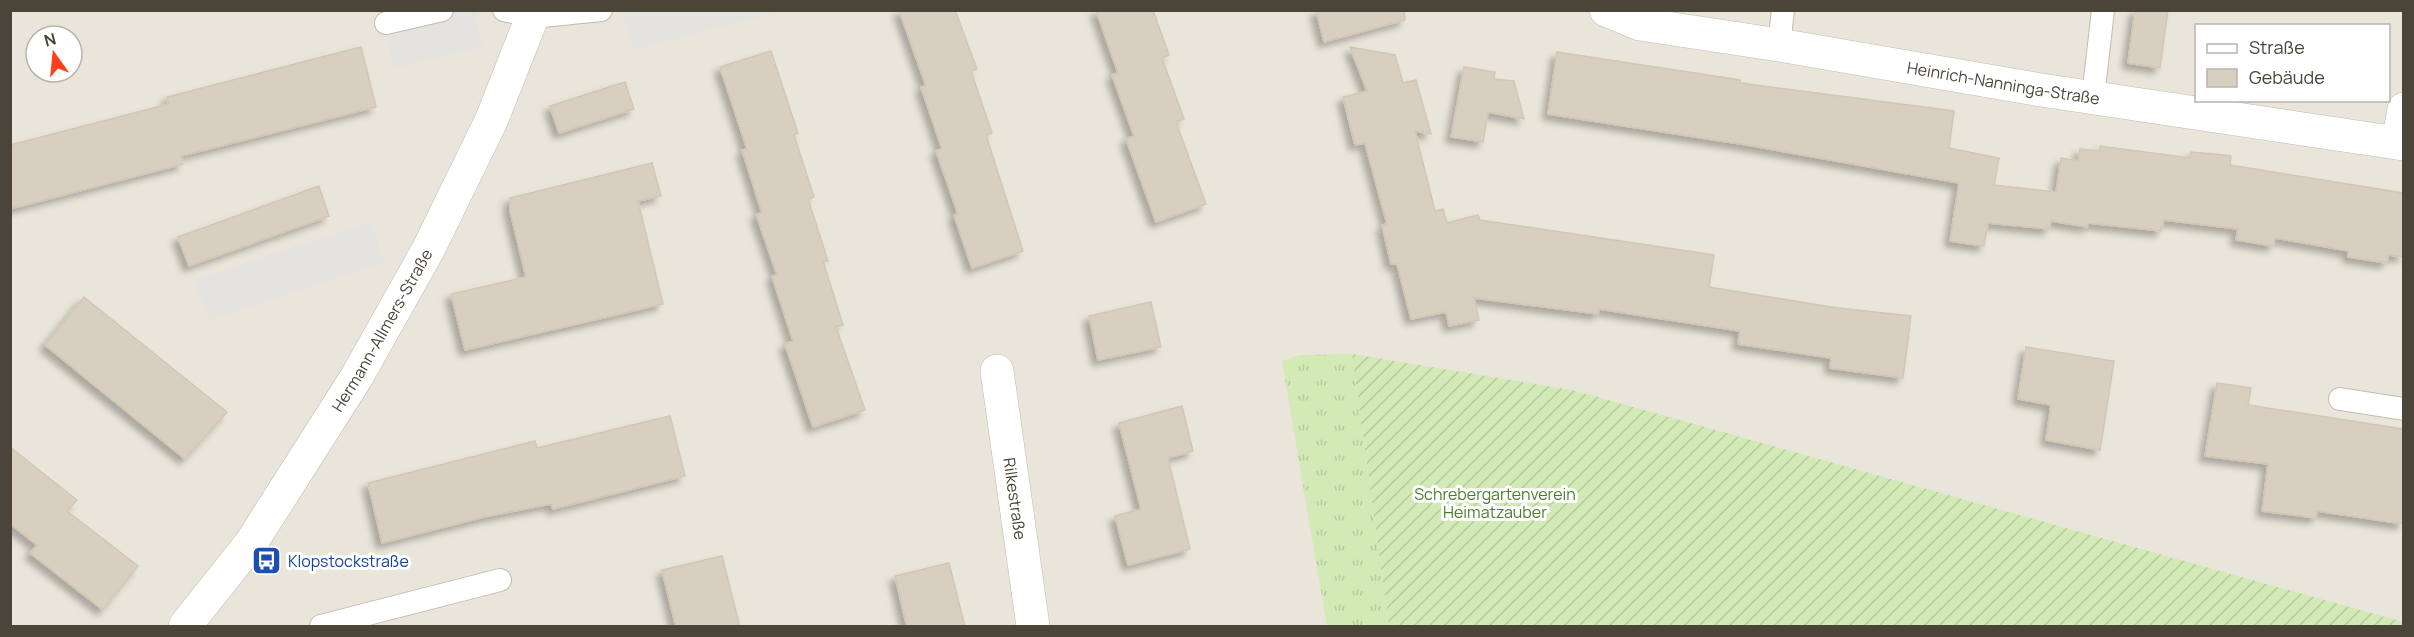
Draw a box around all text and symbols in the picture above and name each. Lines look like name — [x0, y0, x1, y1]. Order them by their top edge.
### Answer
north arrow — [24, 24, 84, 84]
legend — [2195, 24, 2390, 102]
text: N — [42, 27, 59, 52]
text: Straße — [2249, 35, 2305, 59]
street label: Heinrich-Nanninga-Straße — [1905, 56, 2101, 110]
text: Gebäude — [2249, 65, 2325, 89]
street label: Hermann-Allmers-Straße — [326, 245, 438, 416]
street label: Rilkestraße — [998, 456, 1032, 541]
park label: Schrebergartenverein Heimatzauber — [1414, 483, 1576, 523]
bus stop icon: Klopstockstraße — [251, 545, 283, 577]
place label: Klopstockstraße — [288, 550, 409, 572]

